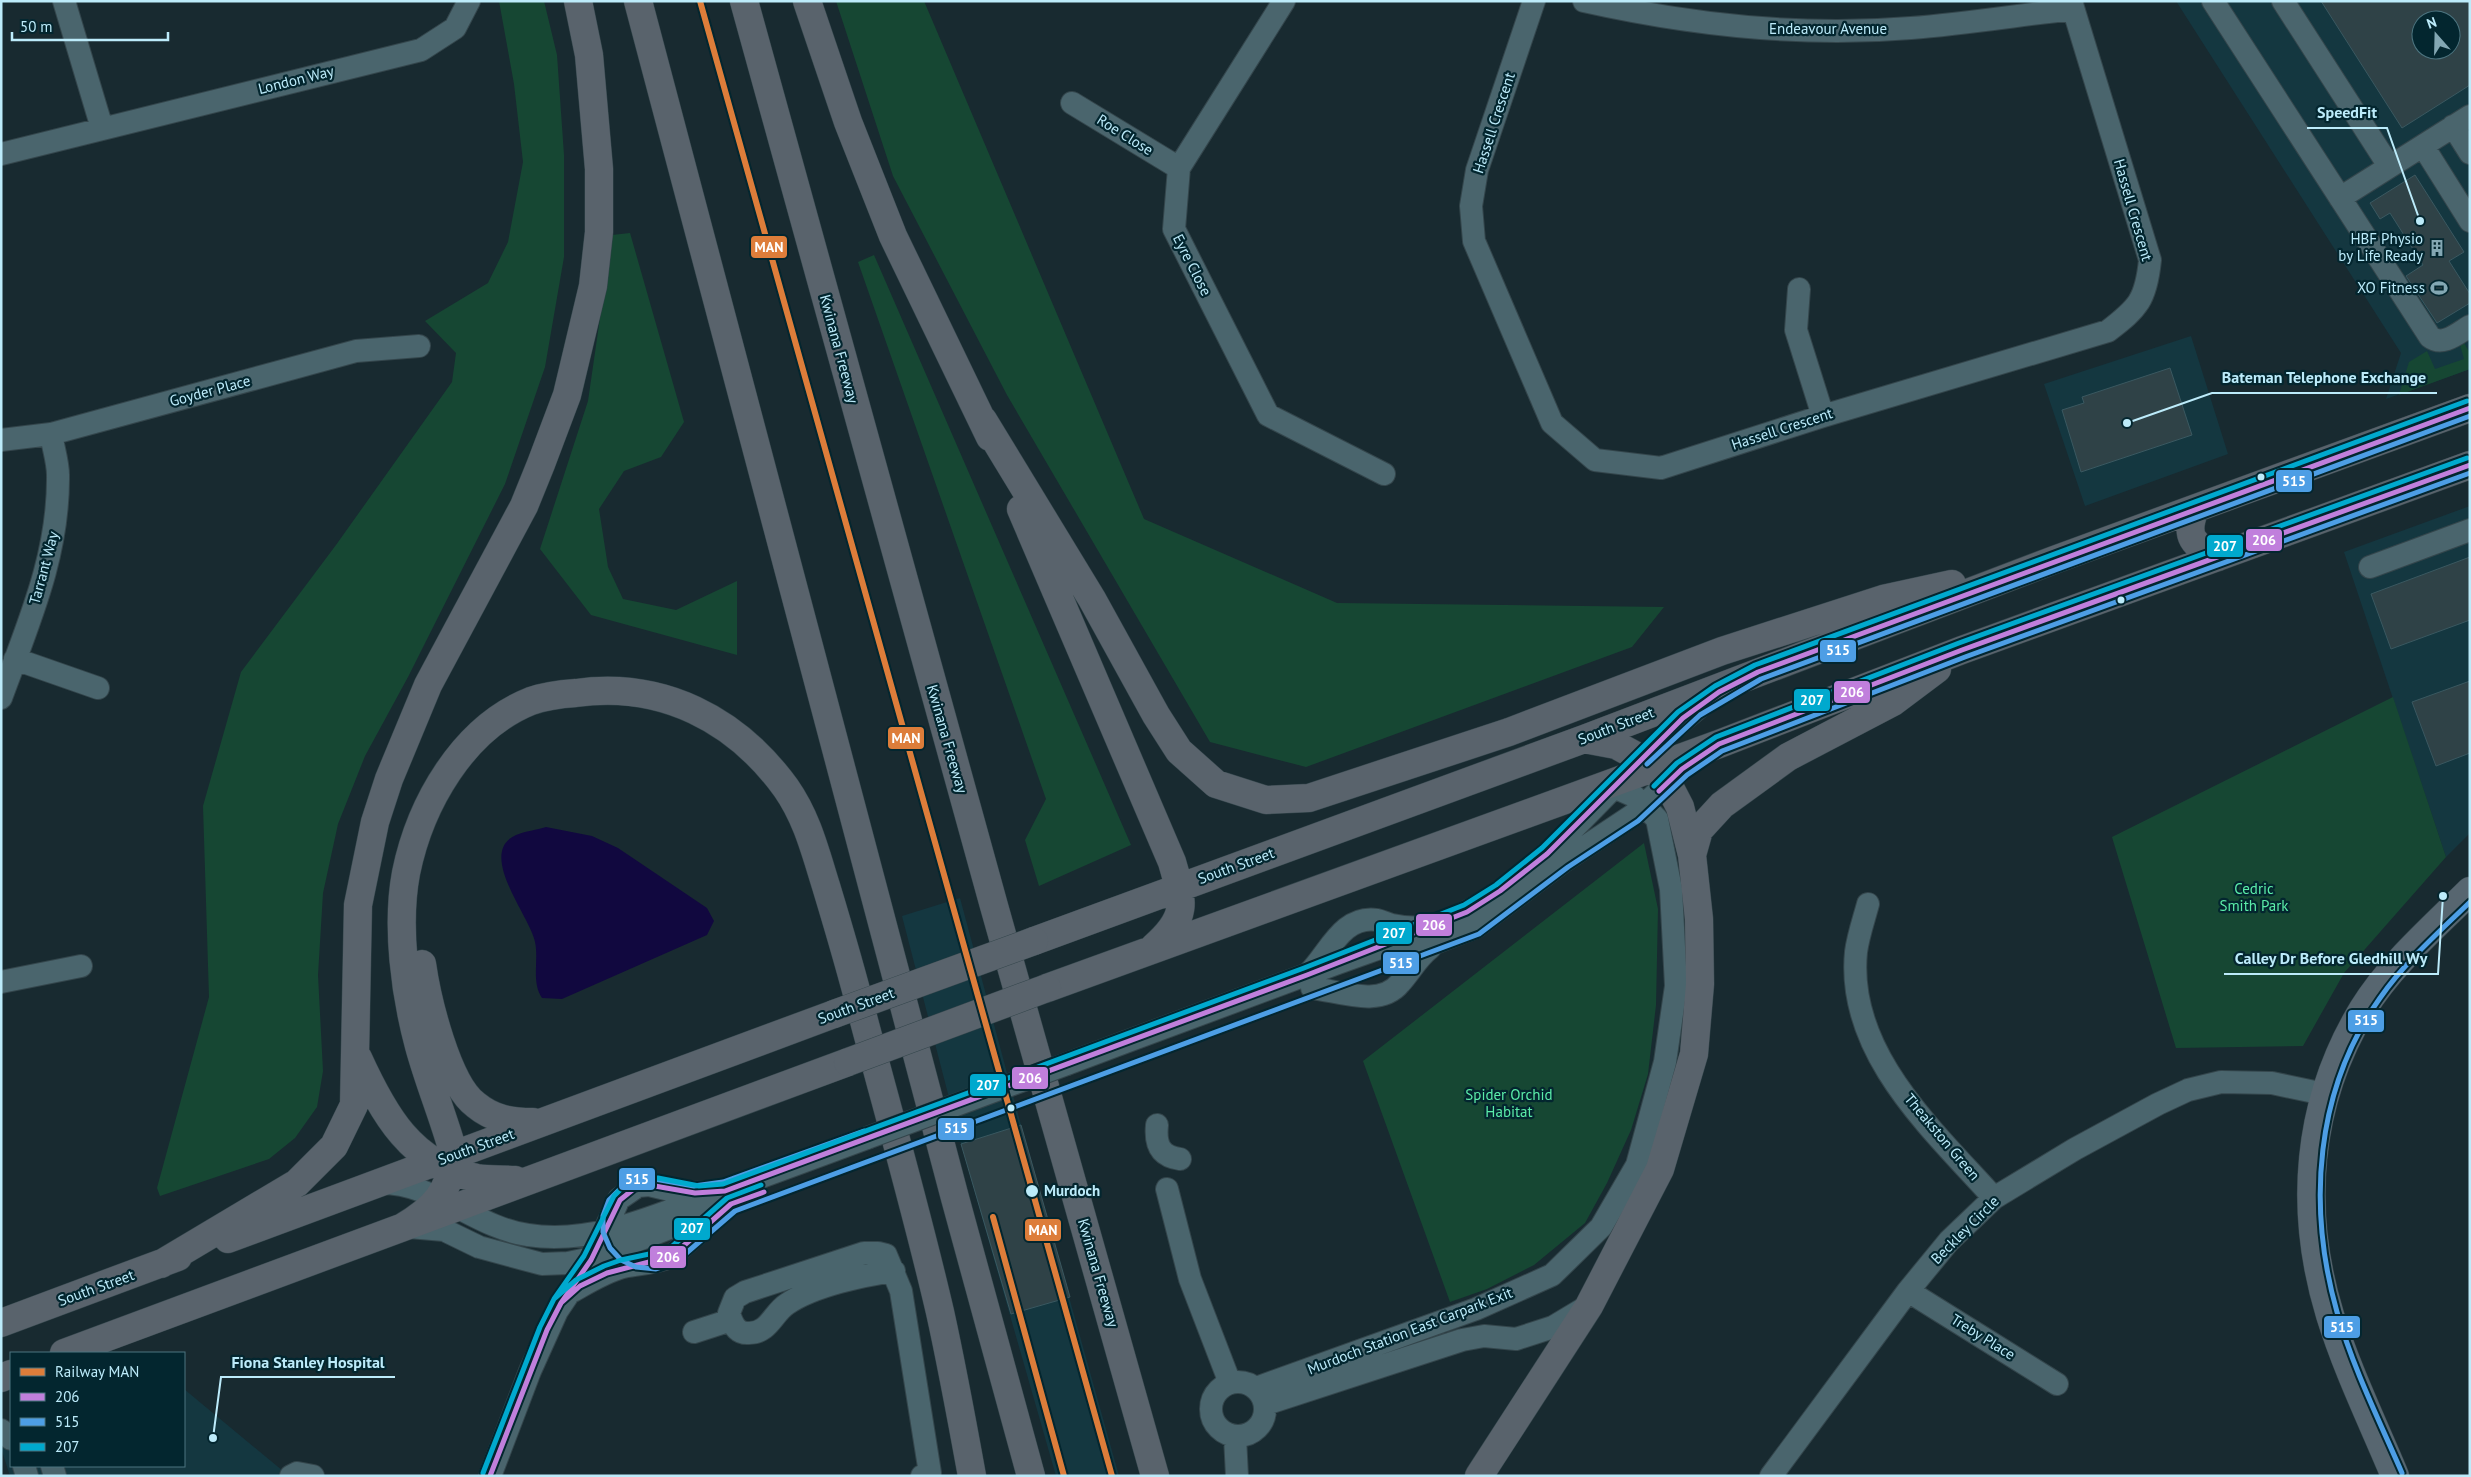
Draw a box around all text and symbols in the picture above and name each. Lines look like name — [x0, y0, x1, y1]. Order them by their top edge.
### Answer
scale bar — [12, 10, 169, 42]
north arrow — [2411, 10, 2461, 60]
text: N — [2424, 13, 2439, 33]
text: 50 m — [20, 17, 53, 36]
street label: Endeavour Avenue — [1769, 19, 1887, 38]
street label: London Way — [256, 61, 336, 98]
street label: Hassell Crescent — [1468, 70, 1519, 176]
callout: SpeedFit — [2307, 97, 2387, 128]
text: SpeedFit — [2317, 102, 2377, 122]
street label: Roe Close — [1094, 110, 1157, 159]
street label: Hassell Crescent — [2110, 157, 2157, 263]
place label: HBF Physio by Life Ready — [2338, 229, 2423, 265]
street label: Eyre Close — [1169, 231, 1216, 299]
line badge: MAN — [750, 235, 788, 259]
text: MAN — [755, 238, 783, 256]
building icon: HBF Physio by Life Ready — [2427, 238, 2447, 258]
place label: XO Fitness — [2357, 278, 2425, 297]
sports icon: XO Fitness — [2429, 278, 2449, 298]
street label: Kwinana Freeway — [816, 292, 863, 405]
callout: Bateman Telephone Exchange — [2212, 362, 2437, 393]
text: Bateman Telephone Exchange — [2222, 367, 2426, 387]
street label: Goyder Place — [167, 371, 252, 410]
street label: Hassell Crescent — [1729, 403, 1835, 454]
line badge: 515 — [2275, 469, 2313, 493]
unlabelled marker — [2256, 472, 2266, 482]
text: 515 — [2282, 472, 2306, 490]
line badge: 206 — [2245, 528, 2283, 552]
street label: Tarrant Way — [25, 529, 62, 607]
text: 206 — [2252, 531, 2276, 549]
line badge: 207 — [2206, 534, 2244, 558]
text: 207 — [2213, 537, 2237, 555]
unlabelled marker — [2116, 595, 2126, 605]
line badge: 515 — [1819, 639, 1857, 663]
text: 515 — [1826, 641, 1850, 659]
line badge: 206 — [1833, 680, 1871, 704]
street label: Kwinana Freeway — [923, 682, 972, 795]
text: 206 — [1840, 683, 1864, 701]
line badge: 207 — [1793, 688, 1831, 712]
text: 207 — [1800, 691, 1824, 709]
street label: South Street — [1575, 702, 1656, 749]
line badge: MAN — [887, 726, 925, 750]
text: MAN — [892, 729, 920, 747]
street label: South Street — [1195, 843, 1277, 888]
park label: Cedric Smith Park — [2219, 879, 2289, 915]
line badge: 206 — [1415, 913, 1453, 937]
text: 206 — [1422, 916, 1446, 934]
line badge: 207 — [1375, 921, 1413, 945]
text: 207 — [1382, 924, 1406, 942]
callout: Calley Dr Before Gledhill Wy — [2224, 943, 2438, 974]
text: Calley Dr Before Gledhill Wy — [2235, 948, 2428, 968]
line badge: 515 — [1382, 951, 1420, 975]
text: 515 — [1389, 954, 1413, 972]
street label: South Street — [815, 983, 897, 1028]
line badge: 515 — [2347, 1009, 2385, 1033]
text: 515 — [2354, 1011, 2378, 1029]
line badge: 206 — [1011, 1066, 1049, 1090]
text: 206 — [1018, 1069, 1042, 1087]
line badge: 207 — [969, 1073, 1007, 1097]
text: 207 — [976, 1076, 1000, 1094]
park label: Spider Orchid Habitat — [1465, 1085, 1553, 1121]
street label: Theakston Green — [1900, 1089, 1984, 1184]
unlabelled marker — [1006, 1103, 1016, 1113]
line badge: 515 — [937, 1117, 975, 1141]
text: 515 — [944, 1119, 968, 1137]
street label: South Street — [435, 1124, 517, 1169]
line badge: 515 — [618, 1167, 656, 1191]
text: 515 — [625, 1170, 649, 1188]
place label: Murdoch — [1044, 1181, 1100, 1200]
marker: Murdoch — [1024, 1183, 1040, 1199]
street label: Beckley Circle — [1927, 1192, 2003, 1268]
street label: Kwinana Freeway — [1074, 1216, 1123, 1329]
line badge: 207 — [673, 1217, 711, 1241]
line badge: MAN — [1024, 1218, 1062, 1242]
text: 207 — [680, 1219, 704, 1237]
text: MAN — [1029, 1221, 1057, 1239]
line badge: 206 — [649, 1245, 687, 1269]
text: 206 — [656, 1248, 680, 1266]
street label: South Street — [55, 1265, 137, 1310]
street label: Murdoch Station East Carpark Exit — [1305, 1283, 1515, 1378]
street label: Treby Place — [1948, 1309, 2019, 1364]
line badge: 515 — [2323, 1315, 2361, 1339]
text: 515 — [2330, 1318, 2354, 1336]
callout: Fiona Stanley Hospital — [221, 1346, 395, 1377]
legend — [10, 1352, 185, 1467]
text: Fiona Stanley Hospital — [231, 1352, 385, 1372]
text: Railway MAN — [55, 1362, 139, 1381]
text: 206 — [55, 1387, 80, 1406]
text: 515 — [55, 1412, 80, 1431]
text: 207 — [55, 1437, 80, 1456]

